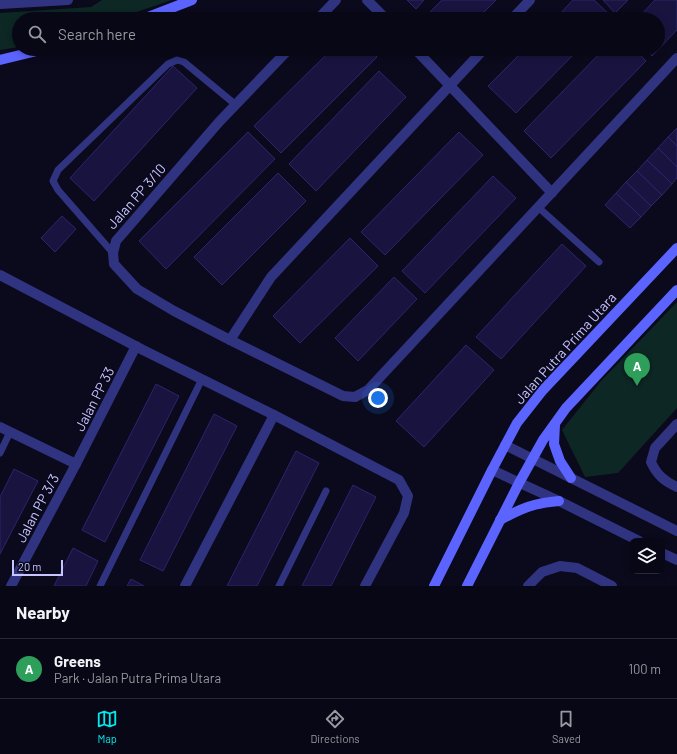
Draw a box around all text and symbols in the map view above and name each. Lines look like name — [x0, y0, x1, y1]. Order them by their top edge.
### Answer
search box — [12, 12, 665, 56]
icon: search — [26, 23, 48, 45]
text: Search here — [58, 25, 136, 43]
street label: Jalan PP 3/10 — [103, 160, 169, 232]
street label: Jalan Putra Prima Utara — [511, 289, 619, 407]
pin: A — [624, 353, 650, 386]
street label: Jalan PP 33 — [71, 364, 117, 434]
your location — [368, 388, 388, 408]
street label: Jalan PP 3/3 — [12, 471, 62, 545]
map controls — [629, 538, 665, 574]
button: layers — [629, 538, 665, 574]
scale bar — [12, 558, 63, 577]
text: 20 m — [18, 560, 41, 573]
text: Nearby — [16, 602, 70, 622]
text: Greens — [54, 652, 101, 670]
text: A — [25, 661, 33, 677]
text: 100 m — [628, 661, 661, 677]
text: Park · Jalan Putra Prima Utara — [54, 670, 221, 686]
tab: Map — [96, 708, 118, 745]
tab: Directions — [310, 708, 360, 745]
tab: Saved — [552, 708, 581, 745]

